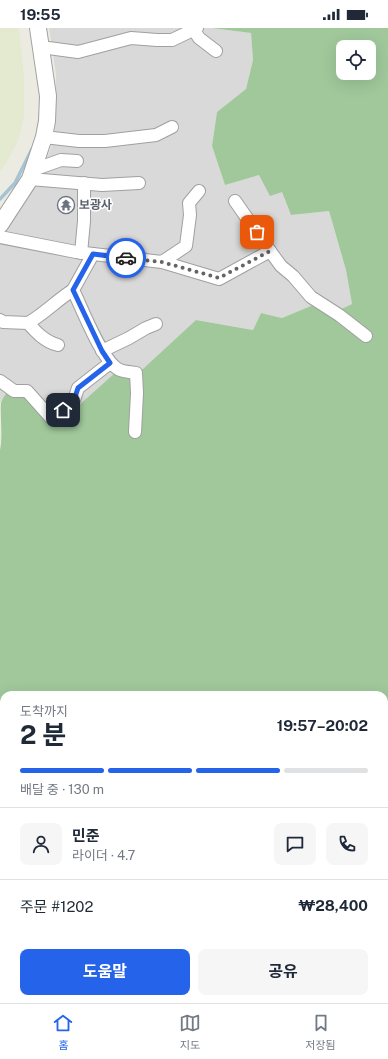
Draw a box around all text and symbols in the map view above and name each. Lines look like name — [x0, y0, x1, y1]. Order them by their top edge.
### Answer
text: 19:55 — [20, 6, 61, 23]
map controls — [336, 40, 376, 80]
button: locate — [336, 40, 376, 80]
temple icon: 보광사 — [56, 195, 76, 215]
place label: 보광사 — [79, 198, 112, 212]
pin — [240, 215, 274, 249]
icon: bag — [246, 221, 268, 243]
courier — [106, 238, 146, 278]
icon: car — [115, 247, 137, 269]
pin — [46, 393, 80, 427]
icon: home — [52, 399, 74, 421]
text: 도착까지 — [20, 704, 68, 719]
text: 19:57–20:02 — [277, 717, 368, 734]
text: 2 분 — [20, 719, 66, 750]
text: 배달 중 · 130 m — [20, 782, 104, 797]
button: person — [20, 823, 62, 865]
button: chat — [274, 823, 316, 865]
button: phone — [326, 823, 368, 865]
text: 민준 — [72, 827, 100, 844]
text: 라이더 · 4.7 — [72, 848, 135, 863]
text: ₩28,400 — [298, 897, 368, 914]
text: 주문 #1202 — [20, 898, 93, 915]
button: 도움말 — [20, 949, 190, 995]
button: 공유 — [198, 949, 368, 995]
tab: 홈 — [52, 1012, 74, 1052]
tab: 지도 — [179, 1012, 201, 1052]
tab: 저장됨 — [305, 1012, 336, 1052]

